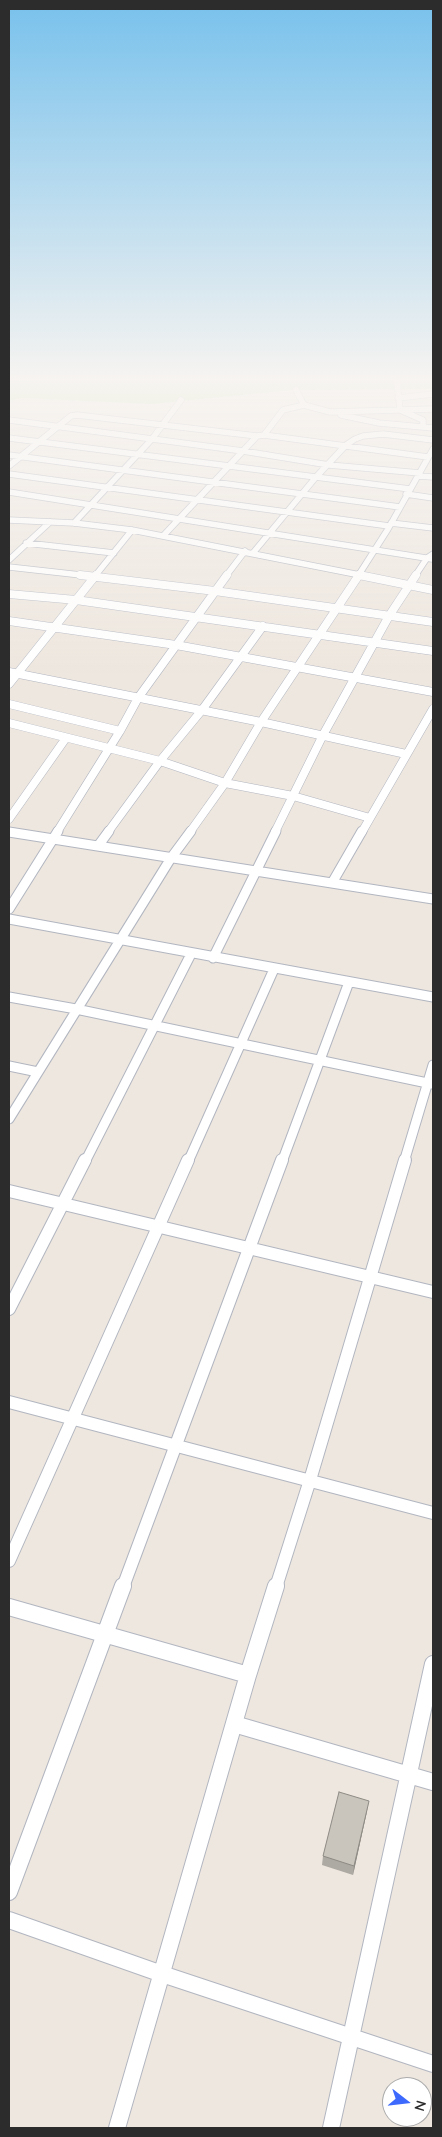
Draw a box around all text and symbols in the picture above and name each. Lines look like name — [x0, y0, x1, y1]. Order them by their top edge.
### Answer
north arrow — [382, 2077, 432, 2127]
text: N — [410, 2098, 431, 2113]

